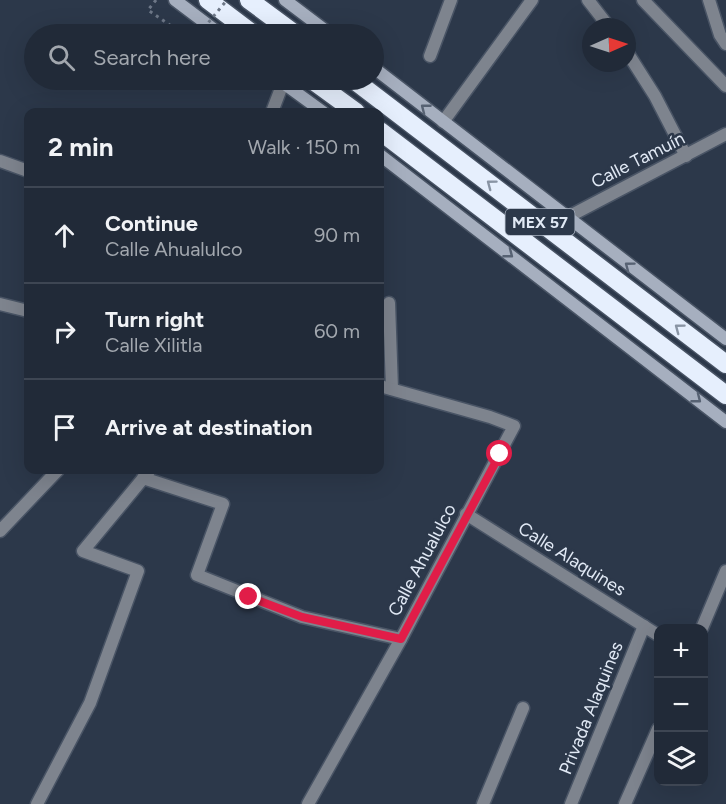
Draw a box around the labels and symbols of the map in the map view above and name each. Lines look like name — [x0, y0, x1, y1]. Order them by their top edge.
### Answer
north arrow — [582, 18, 636, 72]
one-way arrow — [421, 105, 432, 116]
street label: Calle Tamuín — [588, 127, 688, 193]
one-way arrow — [487, 181, 498, 192]
road number: MEX 57 — [506, 209, 574, 235]
one-way arrow — [503, 247, 514, 258]
one-way arrow — [625, 262, 636, 273]
one-way arrow — [675, 325, 686, 336]
one-way arrow — [690, 392, 701, 403]
route start — [486, 440, 512, 466]
street label: Calle Ahualulco — [383, 500, 461, 620]
street label: Calle Alaquines — [514, 517, 630, 601]
route end — [235, 583, 261, 609]
street label: Privada Alaquines — [554, 638, 628, 778]

